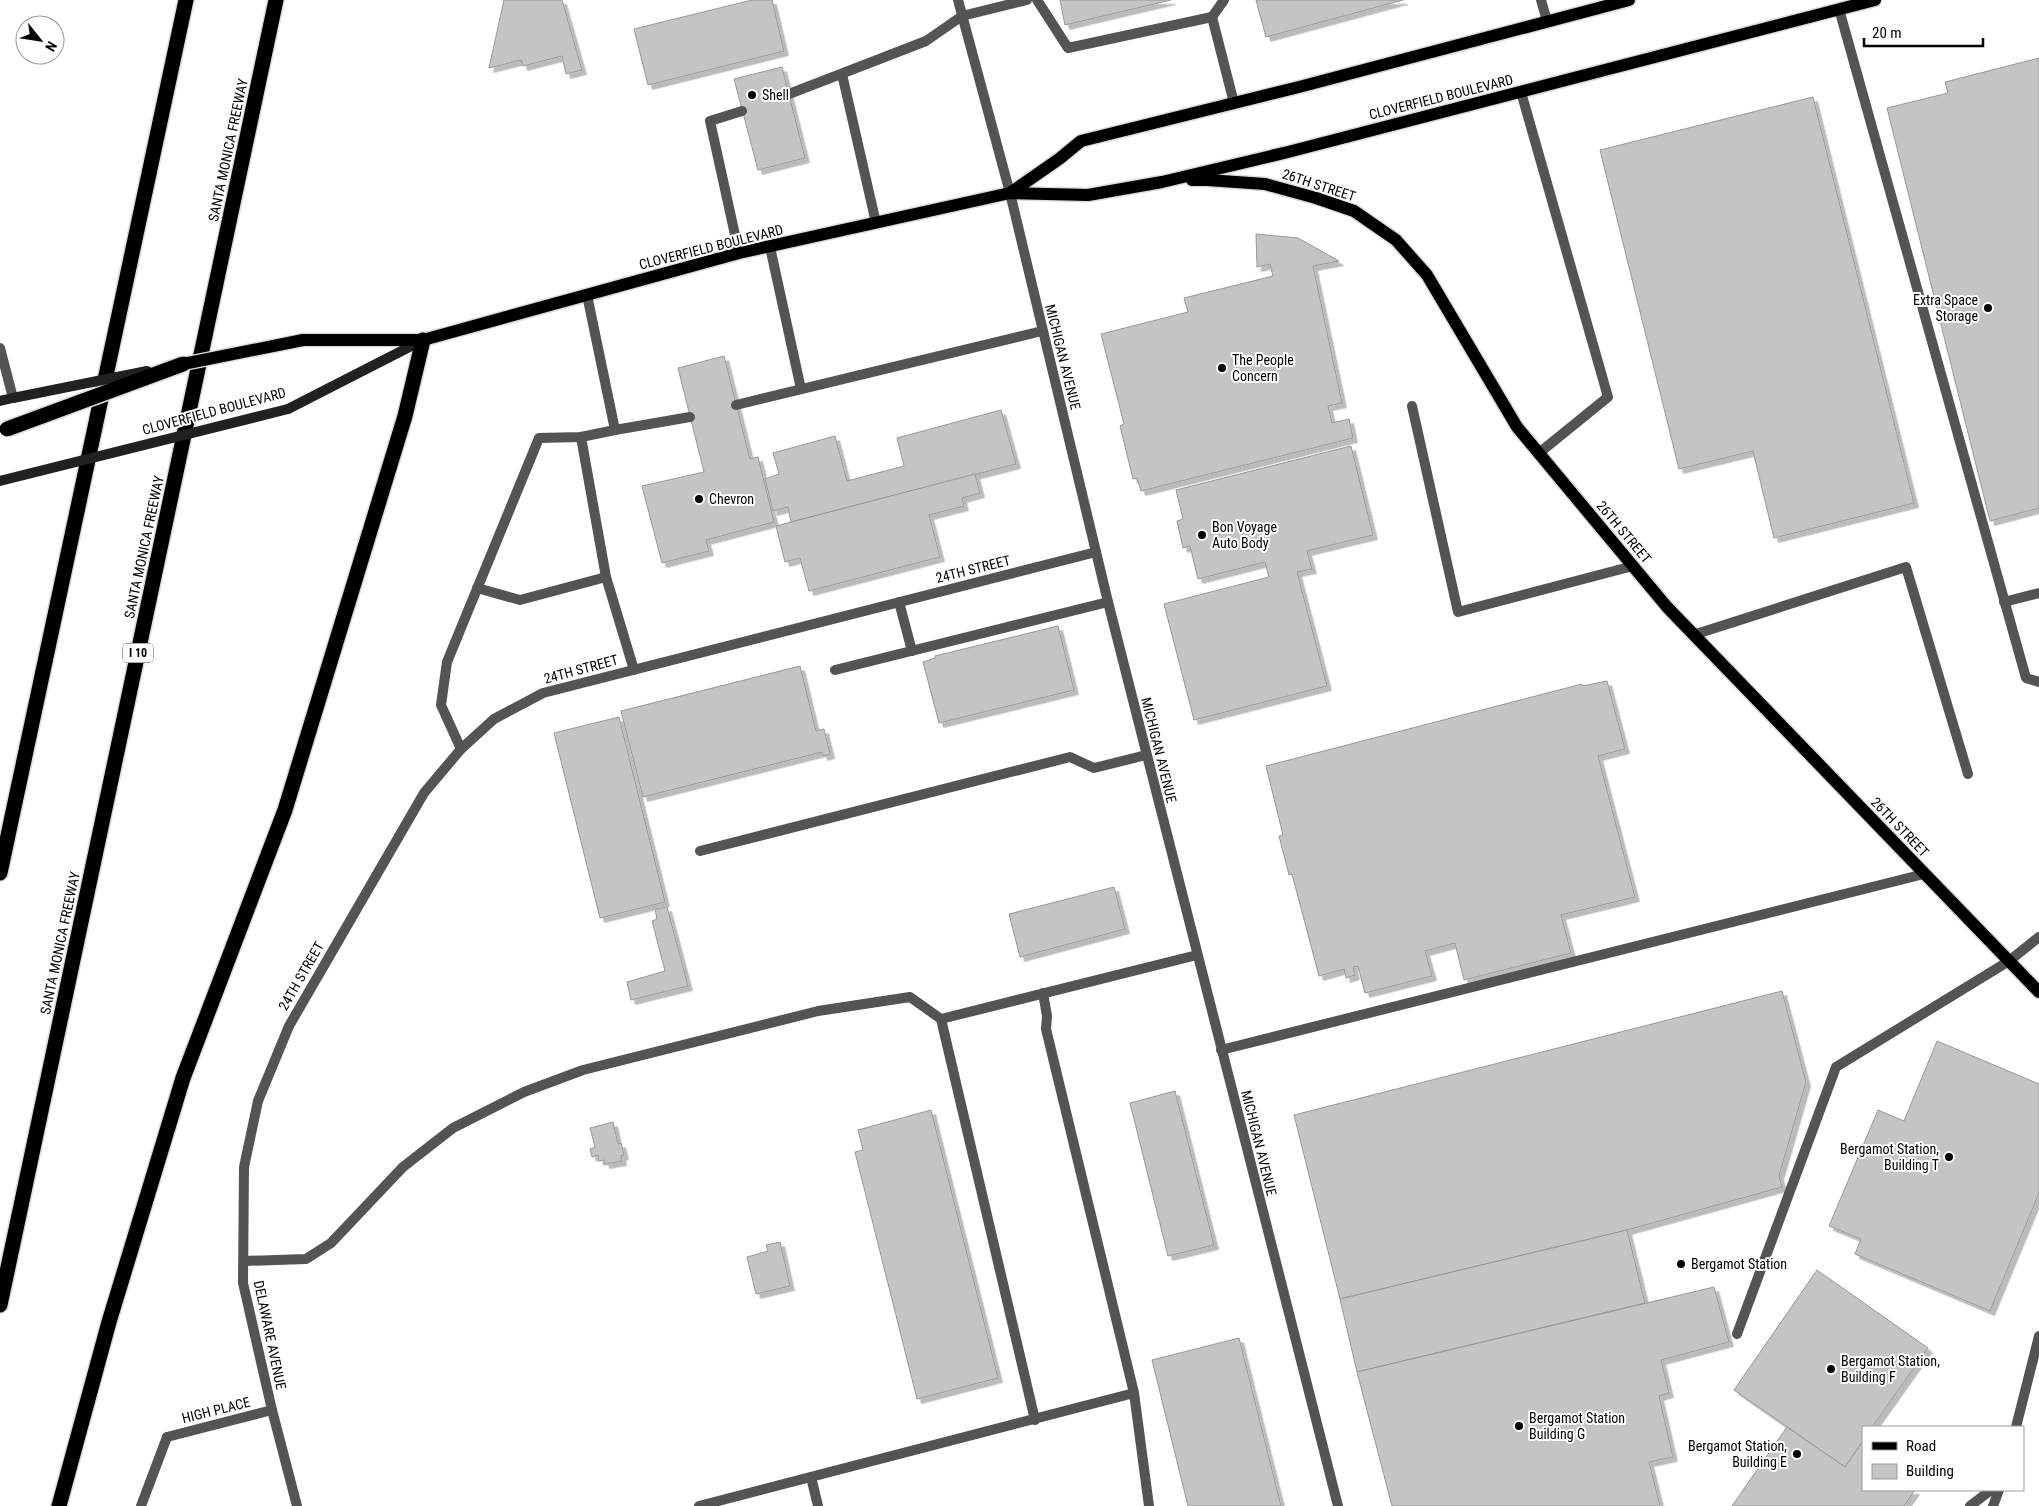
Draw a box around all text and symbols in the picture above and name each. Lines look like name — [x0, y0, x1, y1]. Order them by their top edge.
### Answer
north arrow — [15, 15, 65, 65]
scale bar — [1864, 15, 1983, 47]
text: 20 m — [1872, 24, 1902, 42]
text: N — [42, 39, 60, 54]
street label: CLOVERFIELD BOULEVARD — [1367, 71, 1515, 123]
street label: SANTA MONICA FREEWAY — [205, 77, 251, 223]
place label: Shell — [762, 87, 789, 103]
marker: Shell — [746, 89, 758, 101]
street label: 26TH STREET — [1280, 166, 1358, 204]
street label: CLOVERFIELD BOULEVARD — [637, 221, 785, 273]
place label: Extra Space Storage — [1913, 292, 1978, 324]
marker: Extra Space Storage — [1982, 302, 1994, 314]
street label: MICHIGAN AVENUE — [1042, 303, 1084, 411]
place label: The People Concern — [1232, 352, 1294, 384]
marker: The People Concern — [1216, 362, 1228, 374]
street label: CLOVERFIELD BOULEVARD — [140, 384, 288, 438]
street label: SANTA MONICA FREEWAY — [121, 474, 167, 620]
place label: Chevron — [709, 491, 754, 507]
marker: Chevron — [693, 493, 705, 505]
street label: 26TH STREET — [1593, 498, 1655, 566]
place label: Bon Voyage Auto Body — [1212, 519, 1277, 551]
marker: Bon Voyage Auto Body — [1196, 529, 1208, 541]
street label: 24TH STREET — [934, 552, 1012, 586]
road number: I 10 — [123, 644, 153, 662]
street label: 24TH STREET — [542, 651, 620, 687]
street label: MICHIGAN AVENUE — [1138, 696, 1180, 804]
street label: 26TH STREET — [1868, 794, 1932, 860]
street label: SANTA MONICA FREEWAY — [37, 870, 83, 1016]
street label: 24TH STREET — [275, 939, 327, 1013]
street label: MICHIGAN AVENUE — [1238, 1089, 1280, 1197]
place label: Bergamot Station, Building T — [1840, 1141, 1939, 1173]
marker: Bergamot Station, Building T — [1943, 1151, 1955, 1163]
place label: Bergamot Station — [1691, 1256, 1787, 1272]
marker: Bergamot Station — [1675, 1258, 1687, 1270]
street label: DELAWARE AVENUE — [251, 1279, 289, 1391]
place label: Bergamot Station, Building F — [1841, 1353, 1940, 1385]
marker: Bergamot Station, Building F — [1825, 1363, 1837, 1375]
street label: HIGH PLACE — [180, 1394, 252, 1426]
place label: Bergamot Station Building G — [1529, 1410, 1625, 1442]
marker: Bergamot Station Building G — [1513, 1420, 1525, 1432]
legend — [1862, 1426, 2024, 1491]
text: Road — [1906, 1437, 1936, 1455]
place label: Bergamot Station, Building E — [1688, 1438, 1787, 1470]
marker: Bergamot Station, Building E — [1791, 1448, 1803, 1460]
text: Building — [1906, 1462, 1954, 1480]

